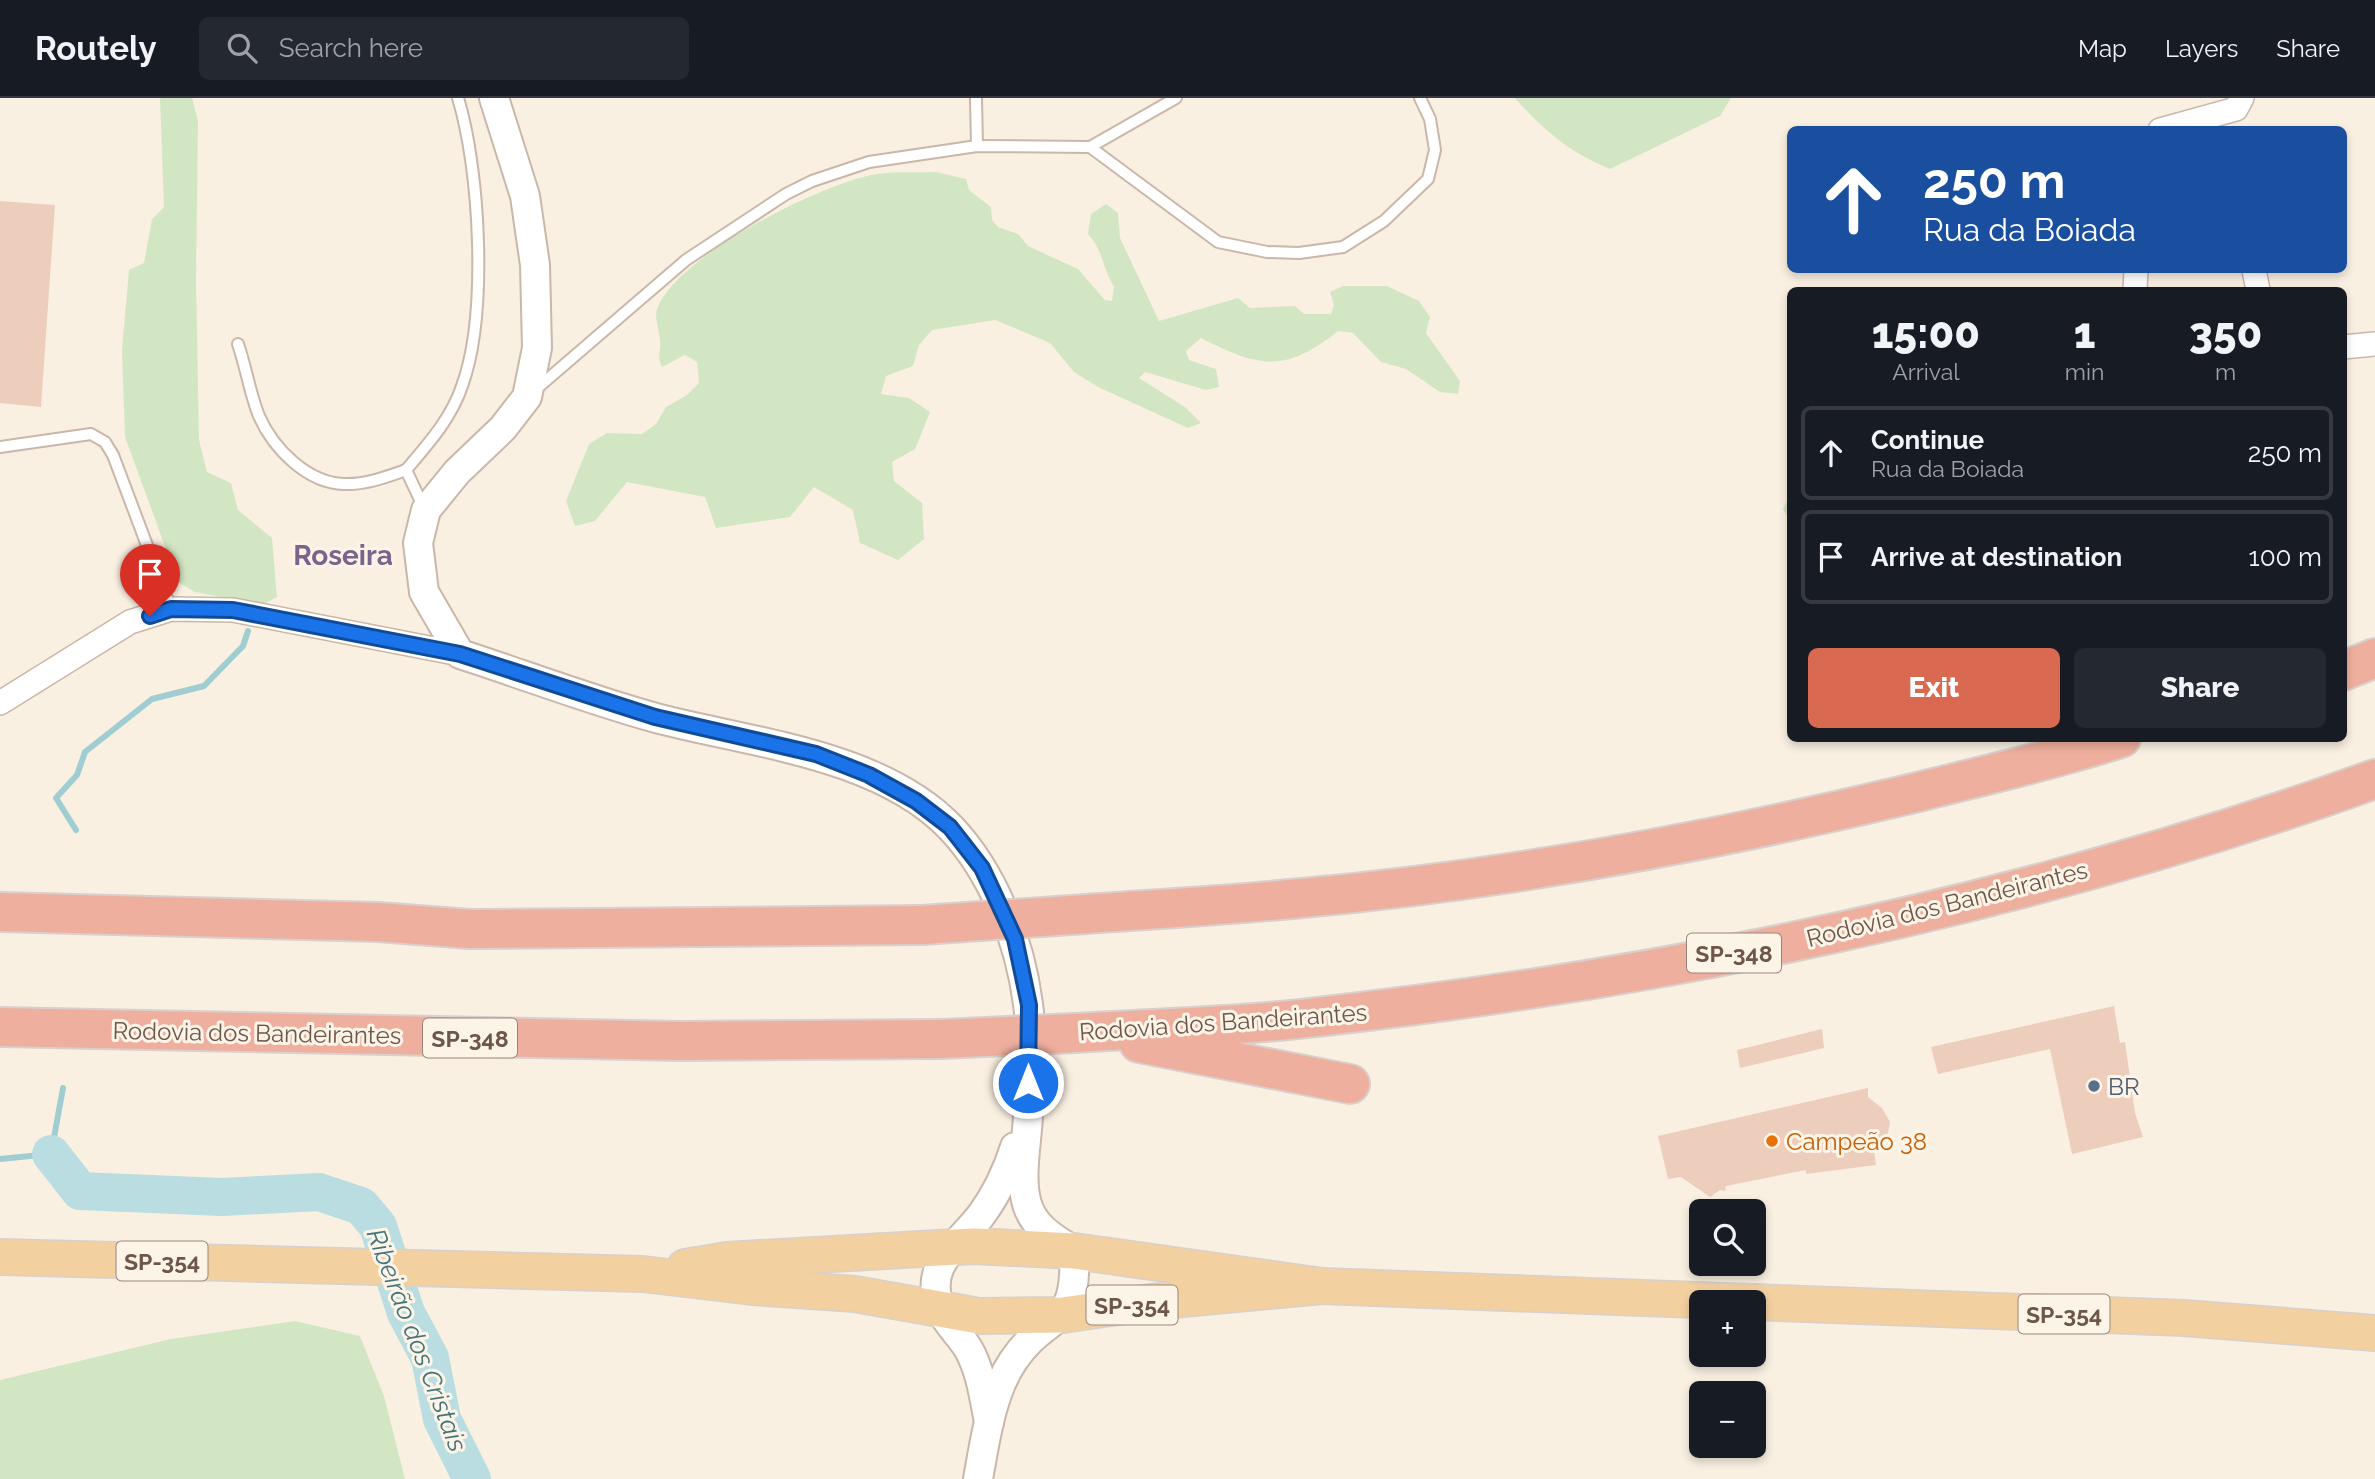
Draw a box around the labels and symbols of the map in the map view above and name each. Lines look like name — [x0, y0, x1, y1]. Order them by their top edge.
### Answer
district label: Roseira — [293, 539, 393, 572]
pin — [120, 544, 180, 616]
street label: Rodovia dos Bandeirantes — [1803, 855, 2091, 953]
road number: SP-348 — [1687, 933, 1781, 972]
street label: Rodovia dos Bandeirantes — [1078, 997, 1368, 1047]
street label: Rodovia dos Bandeirantes — [112, 1016, 402, 1050]
road number: SP-348 — [423, 1018, 517, 1057]
position arrow — [991, 1046, 1065, 1120]
place label: BR — [2108, 1072, 2140, 1101]
marker: BR — [2086, 1078, 2102, 1094]
place label: Campeão 38 — [1786, 1127, 1927, 1156]
marker: Campeão 38 — [1764, 1133, 1780, 1149]
water label: Ribeirão dos Cristais — [361, 1224, 473, 1456]
road number: SP-354 — [116, 1242, 208, 1280]
road number: SP-354 — [1086, 1286, 1178, 1324]
road number: SP-354 — [2018, 1294, 2110, 1334]

